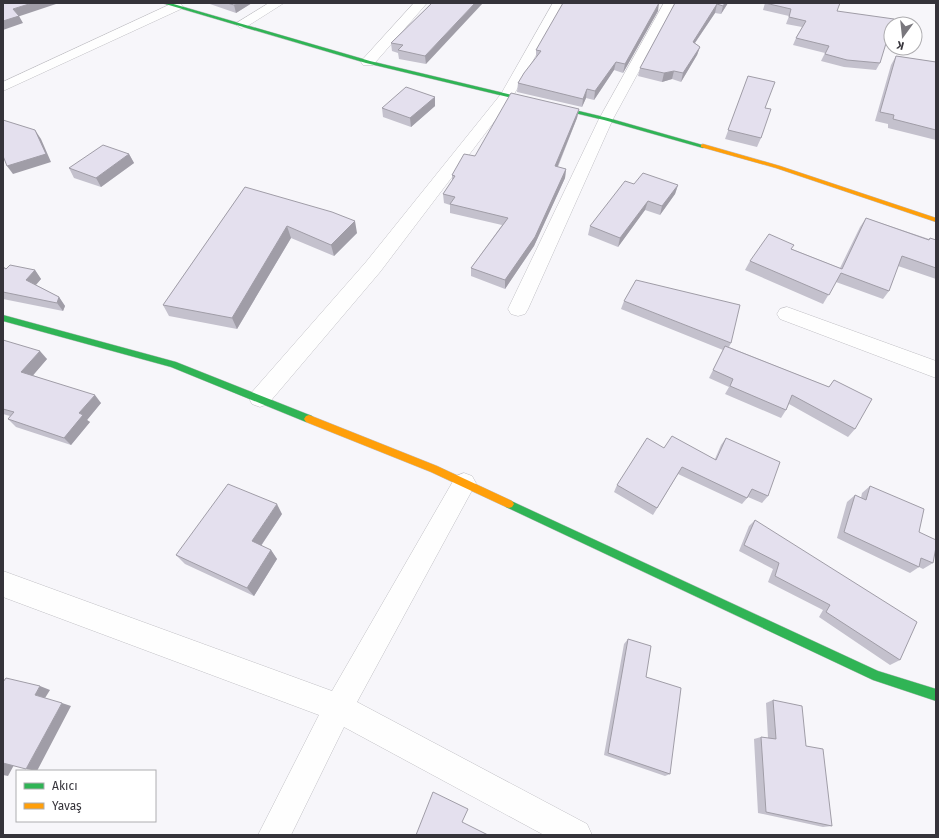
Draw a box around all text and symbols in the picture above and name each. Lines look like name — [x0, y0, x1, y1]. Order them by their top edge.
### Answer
north arrow — [883, 16, 923, 56]
text: K — [894, 38, 906, 52]
legend — [16, 770, 156, 822]
text: Akıcı — [52, 779, 78, 793]
text: Yavaş — [52, 799, 82, 813]

